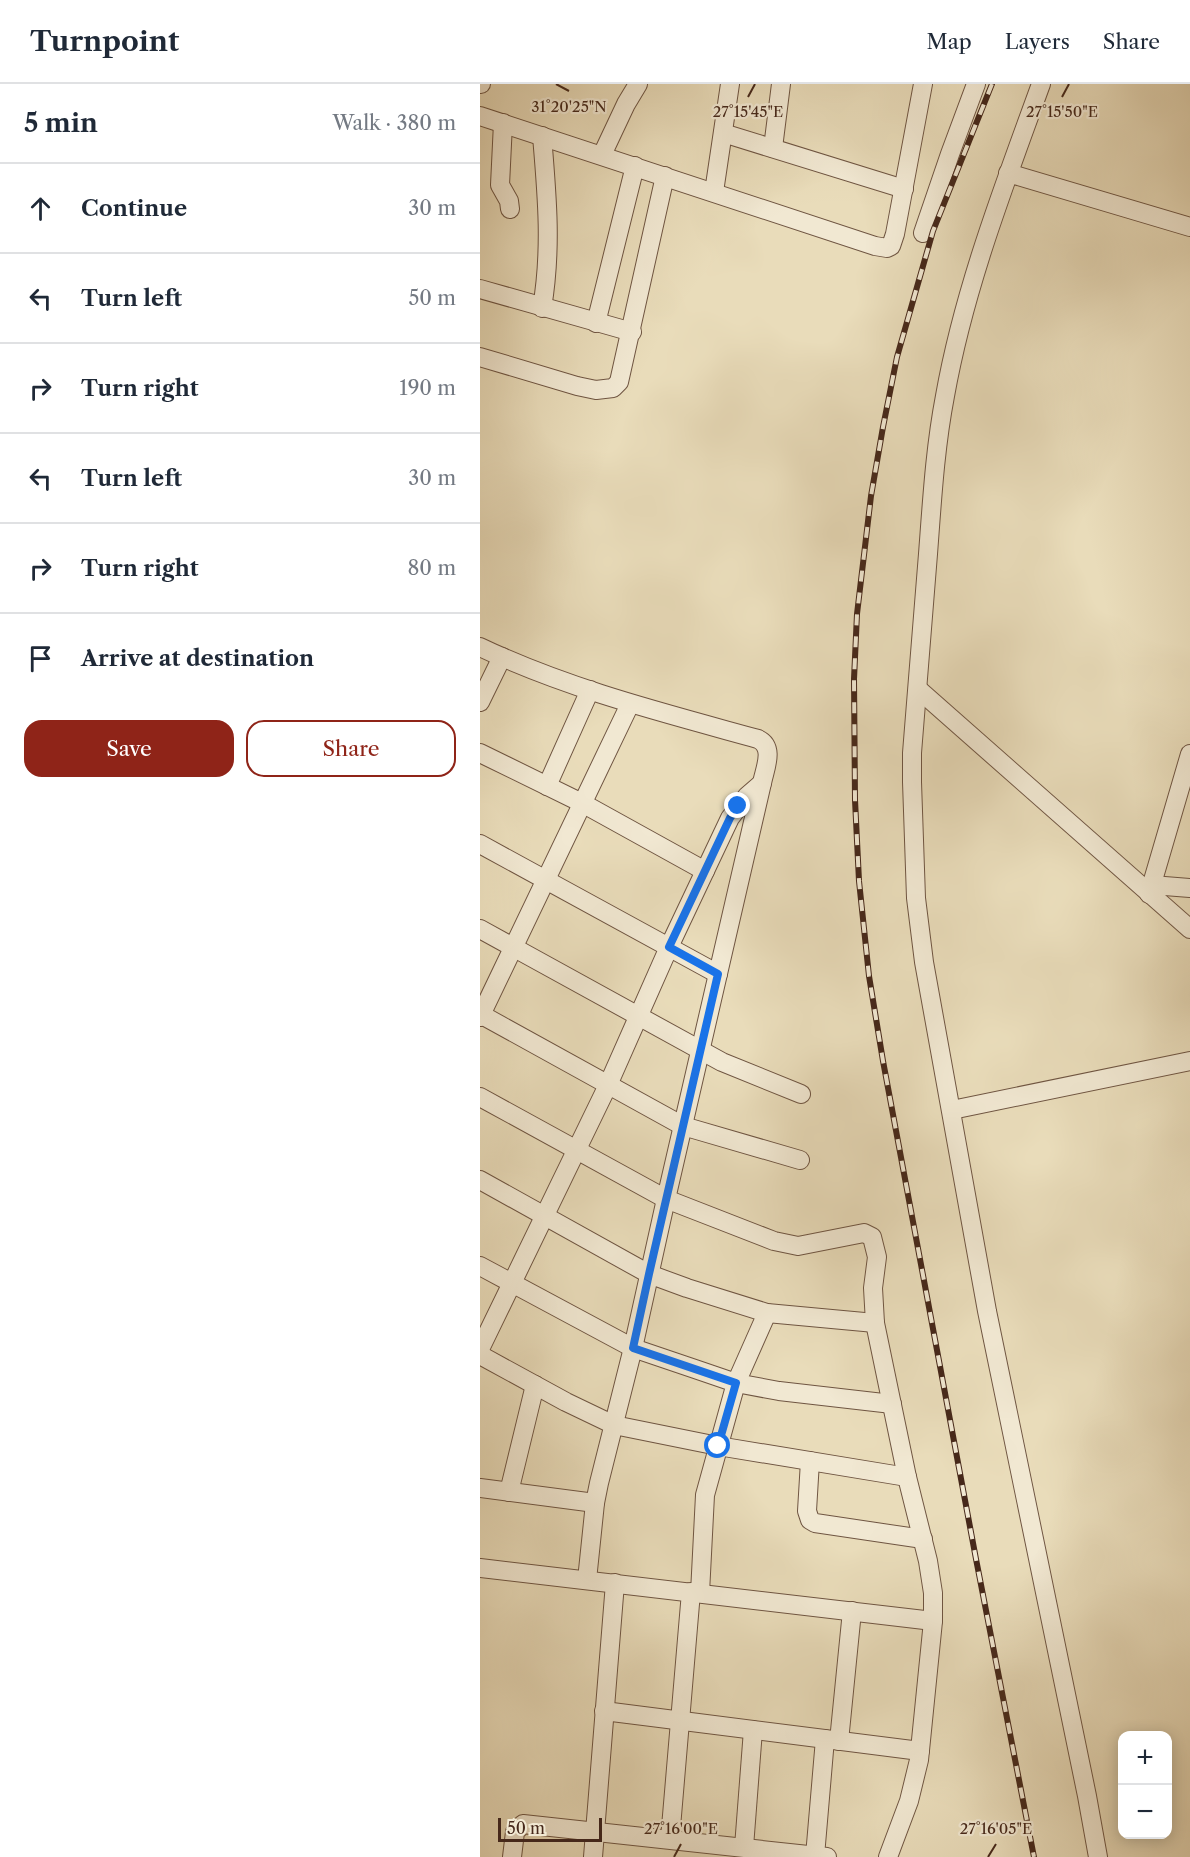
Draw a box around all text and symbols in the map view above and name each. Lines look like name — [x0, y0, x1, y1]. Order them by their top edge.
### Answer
text: Turnpoint — [30, 24, 179, 58]
text: Map — [927, 29, 972, 54]
text: Layers — [1005, 29, 1070, 54]
text: Share — [1103, 29, 1160, 54]
text: 31°20'25"N — [531, 97, 607, 116]
text: 27°15'45"E — [713, 102, 783, 121]
text: 27°15'50"E — [1026, 102, 1098, 121]
text: 5 min — [24, 107, 98, 139]
text: Walk · 380 m — [332, 111, 456, 135]
icon: ahead — [24, 192, 57, 225]
text: Continue — [81, 195, 187, 222]
text: 30 m — [408, 196, 456, 220]
icon: left — [24, 282, 57, 315]
text: Turn left — [81, 285, 182, 312]
text: 50 m — [409, 286, 456, 310]
icon: right — [24, 372, 57, 405]
text: Turn right — [81, 375, 199, 402]
text: 190 m — [399, 376, 456, 400]
icon: left — [24, 462, 57, 495]
text: Turn left — [81, 465, 182, 492]
text: 30 m — [408, 466, 456, 490]
icon: right — [24, 552, 57, 585]
text: Turn right — [81, 555, 199, 582]
text: 80 m — [408, 556, 456, 580]
icon: arrive — [24, 642, 57, 675]
text: Arrive at destination — [81, 645, 314, 672]
button: Save — [24, 720, 234, 777]
button: Share — [246, 720, 456, 777]
route end — [724, 792, 750, 818]
route start — [704, 1432, 730, 1458]
map controls — [1118, 1731, 1172, 1839]
button: + — [1118, 1731, 1172, 1785]
button: − — [1118, 1785, 1172, 1839]
scale bar — [498, 1815, 602, 1842]
text: 50 m — [507, 1818, 545, 1838]
text: 27°16'00"E — [644, 1819, 718, 1838]
text: 27°16'05"E — [960, 1819, 1032, 1838]

